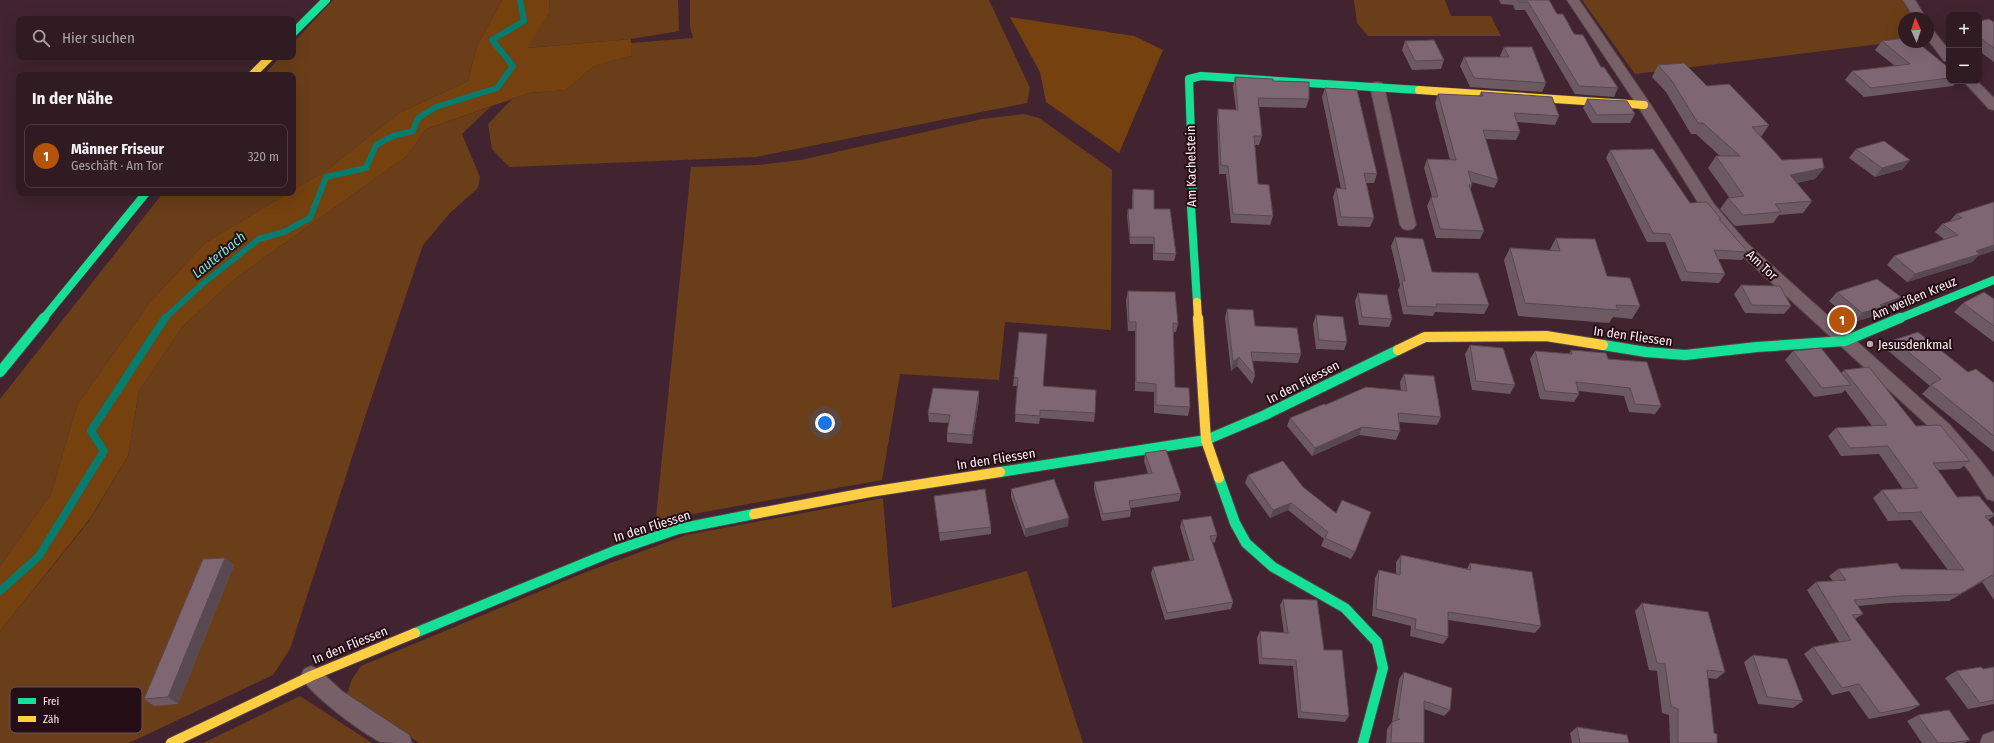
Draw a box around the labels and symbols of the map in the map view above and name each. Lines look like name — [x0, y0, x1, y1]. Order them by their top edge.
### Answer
north arrow — [1898, 12, 1934, 48]
street label: Am Kachelstein — [1183, 125, 1199, 207]
water label: Lauterbach — [189, 228, 249, 282]
street label: Am Tor — [1744, 247, 1781, 283]
street label: Am weißen Kreuz — [1869, 273, 1959, 323]
pin: 1 — [1829, 305, 1855, 335]
street label: In den Fliessen — [1593, 323, 1673, 349]
place label: Jesusdenkmal — [1878, 337, 1952, 352]
marker: Jesusdenkmal — [1865, 339, 1875, 349]
street label: In den Fliessen — [1264, 357, 1342, 407]
your location — [815, 413, 835, 433]
street label: In den Fliessen — [956, 445, 1036, 473]
street label: In den Fliessen — [612, 507, 692, 545]
street label: In den Fliessen — [310, 623, 390, 667]
legend — [10, 687, 142, 733]
text: Frei — [43, 695, 59, 708]
text: Zäh — [43, 713, 59, 726]

